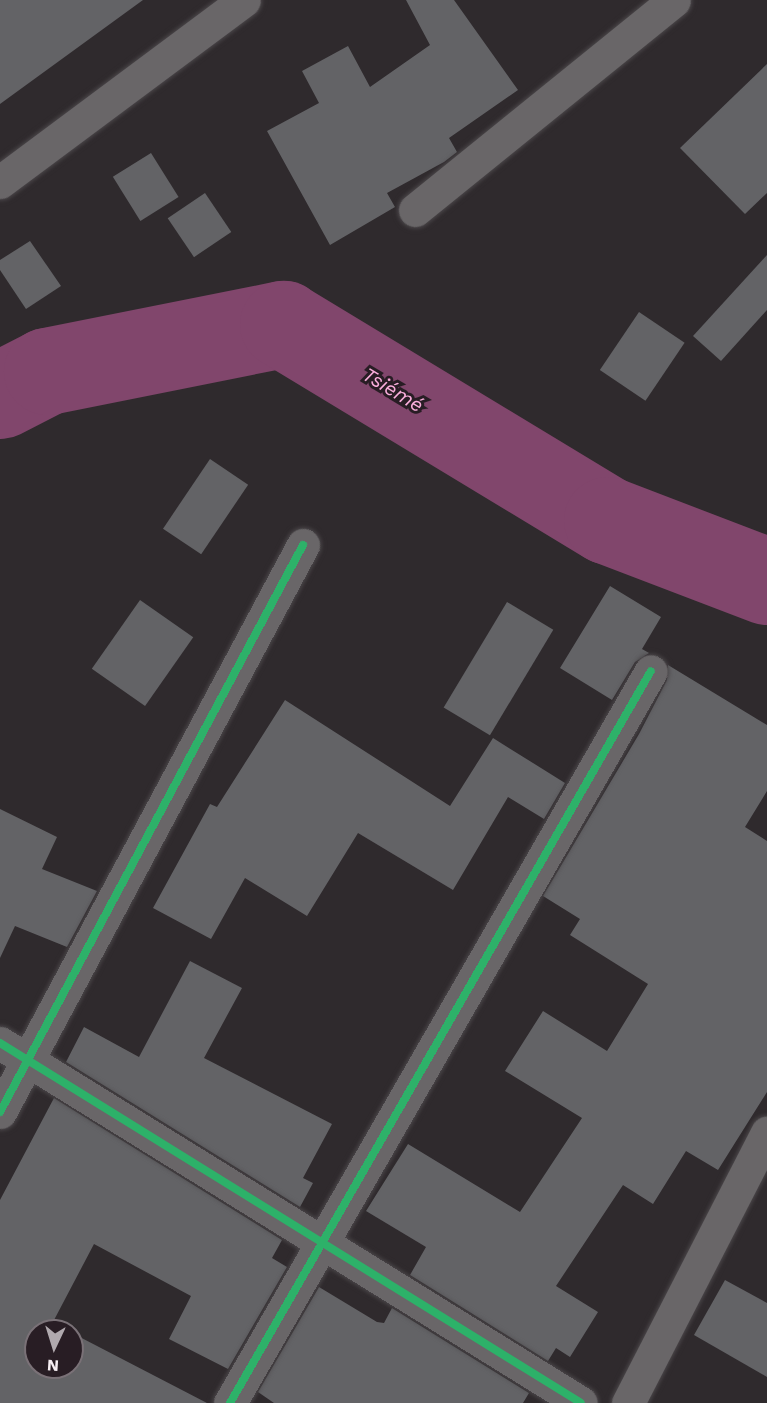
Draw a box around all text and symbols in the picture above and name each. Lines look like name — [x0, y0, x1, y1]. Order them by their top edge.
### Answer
water label: Tsiémé — [358, 362, 428, 418]
north arrow — [24, 1319, 84, 1379]
text: N — [46, 1356, 59, 1375]

